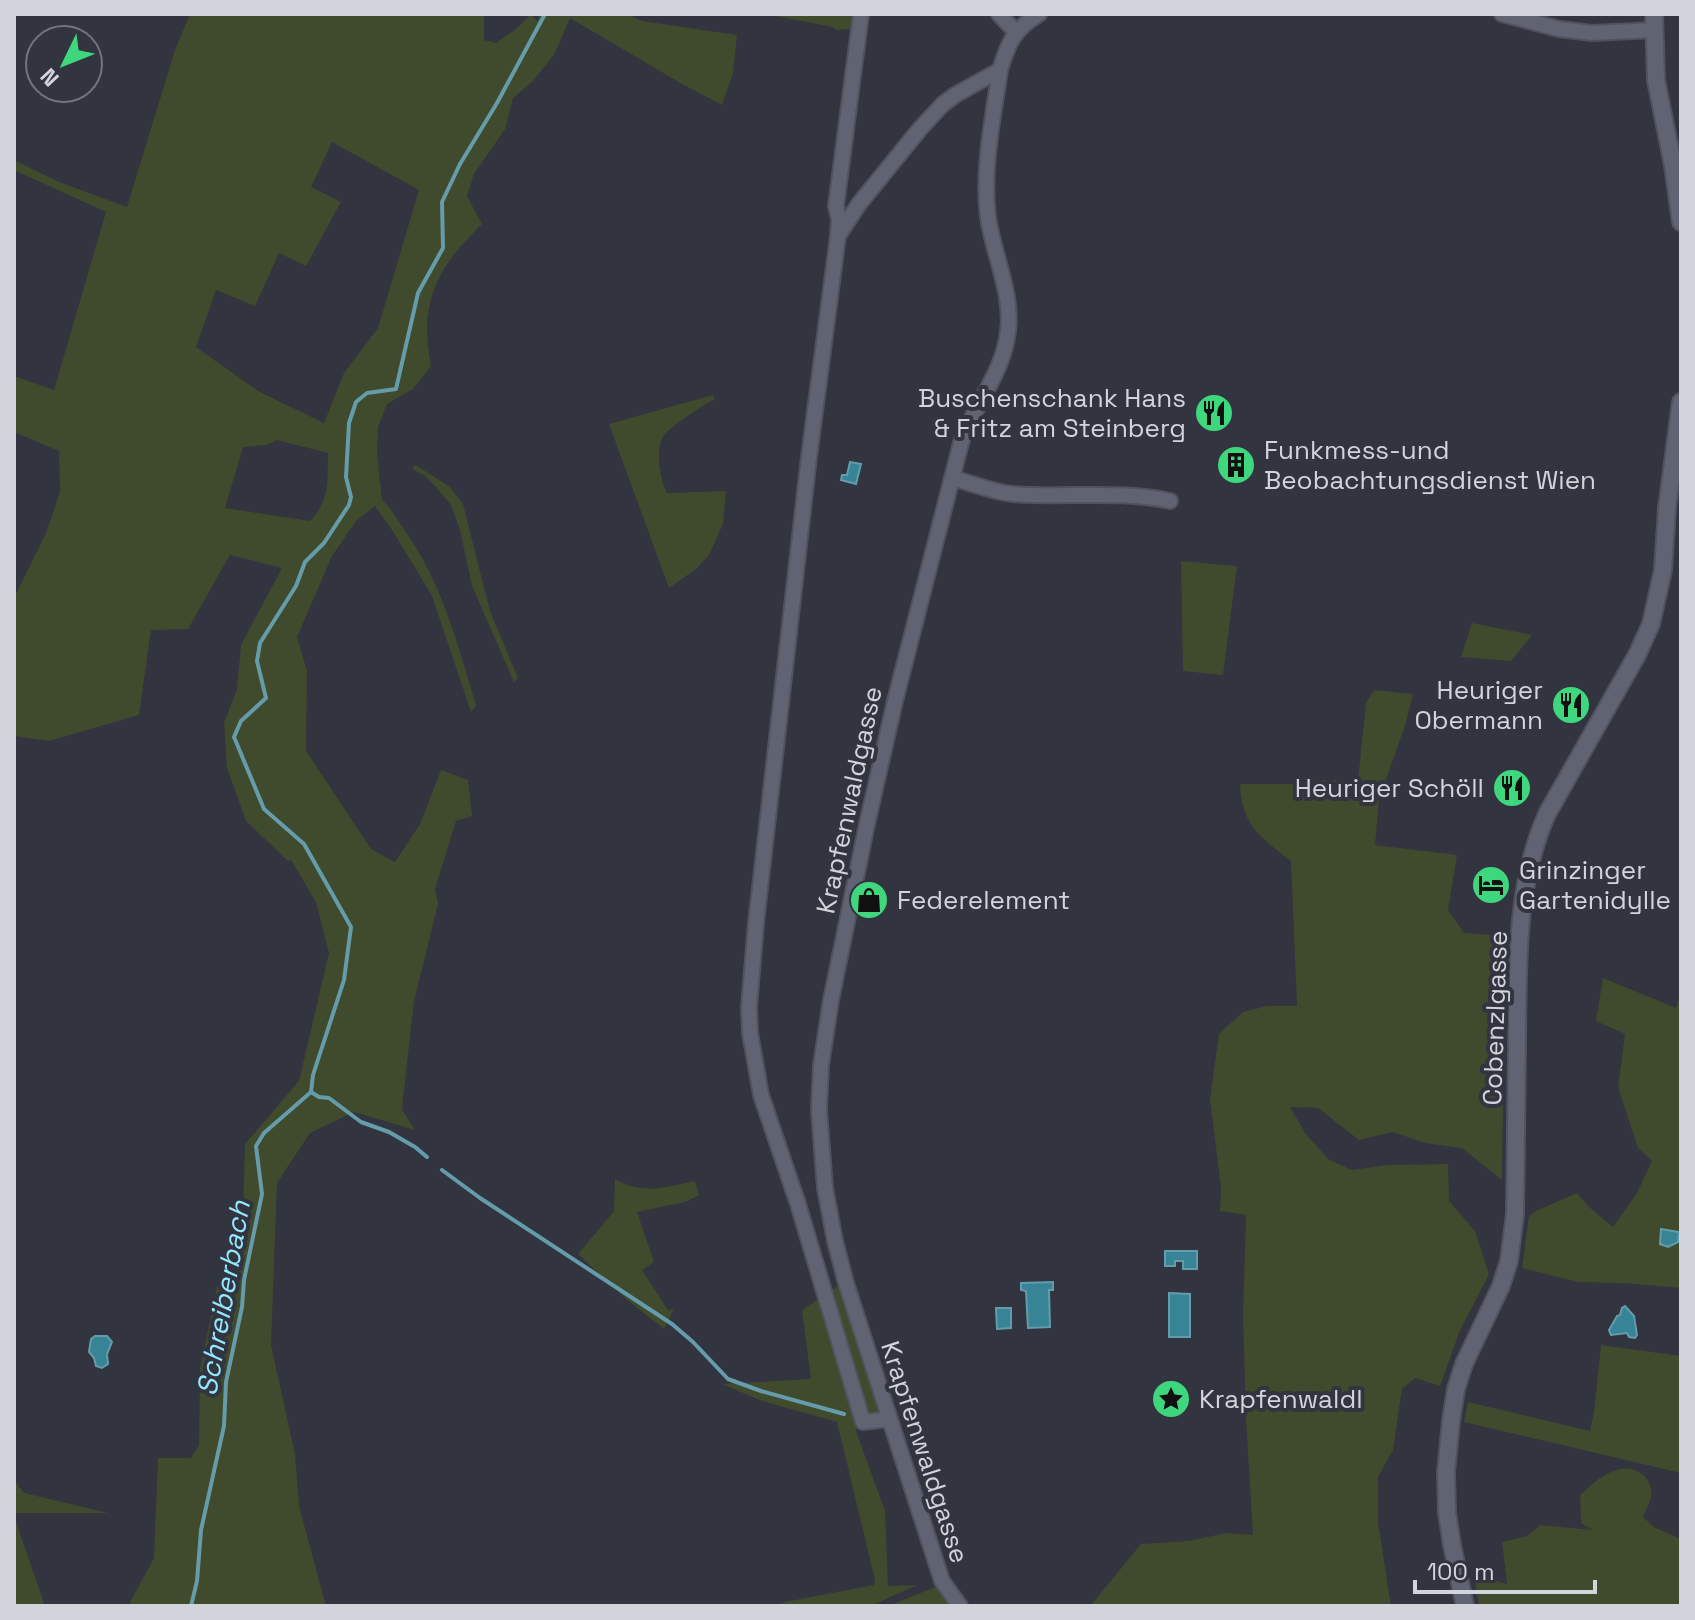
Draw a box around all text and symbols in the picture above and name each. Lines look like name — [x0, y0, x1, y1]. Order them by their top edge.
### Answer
north arrow — [24, 24, 104, 104]
text: N — [34, 63, 65, 93]
place label: Buschenschank Hans & Fritz am Steinberg — [918, 381, 1186, 445]
restaurant icon: Buschenschank Hans & Fritz am Steinberg — [1193, 392, 1235, 434]
place label: Funkmess-und Beobachtungsdienst Wien — [1264, 433, 1596, 497]
building icon: Funkmess-und Beobachtungsdienst Wien — [1215, 444, 1257, 486]
place label: Heuriger Obermann — [1414, 673, 1543, 737]
street label: Krapfenwaldgasse — [808, 683, 890, 917]
restaurant icon: Heuriger Obermann — [1550, 684, 1592, 726]
restaurant icon: Heuriger Schöll — [1491, 767, 1533, 809]
place label: Heuriger Schöll — [1295, 771, 1484, 805]
place label: Grinzinger Gartenidylle — [1519, 853, 1671, 917]
hotel icon: Grinzinger Gartenidylle — [1470, 864, 1512, 906]
shop icon: Federelement — [848, 879, 890, 921]
place label: Federelement — [897, 883, 1070, 917]
street label: Cobenzlgasse — [1475, 930, 1515, 1106]
water label: Schreiberbach — [188, 1197, 258, 1398]
street label: Krapfenwaldgasse — [873, 1337, 977, 1567]
place icon: Krapfenwaldl — [1150, 1378, 1192, 1420]
place label: Krapfenwaldl — [1199, 1382, 1363, 1416]
scale bar — [1415, 1544, 1595, 1594]
text: 100 m — [1427, 1556, 1495, 1587]

